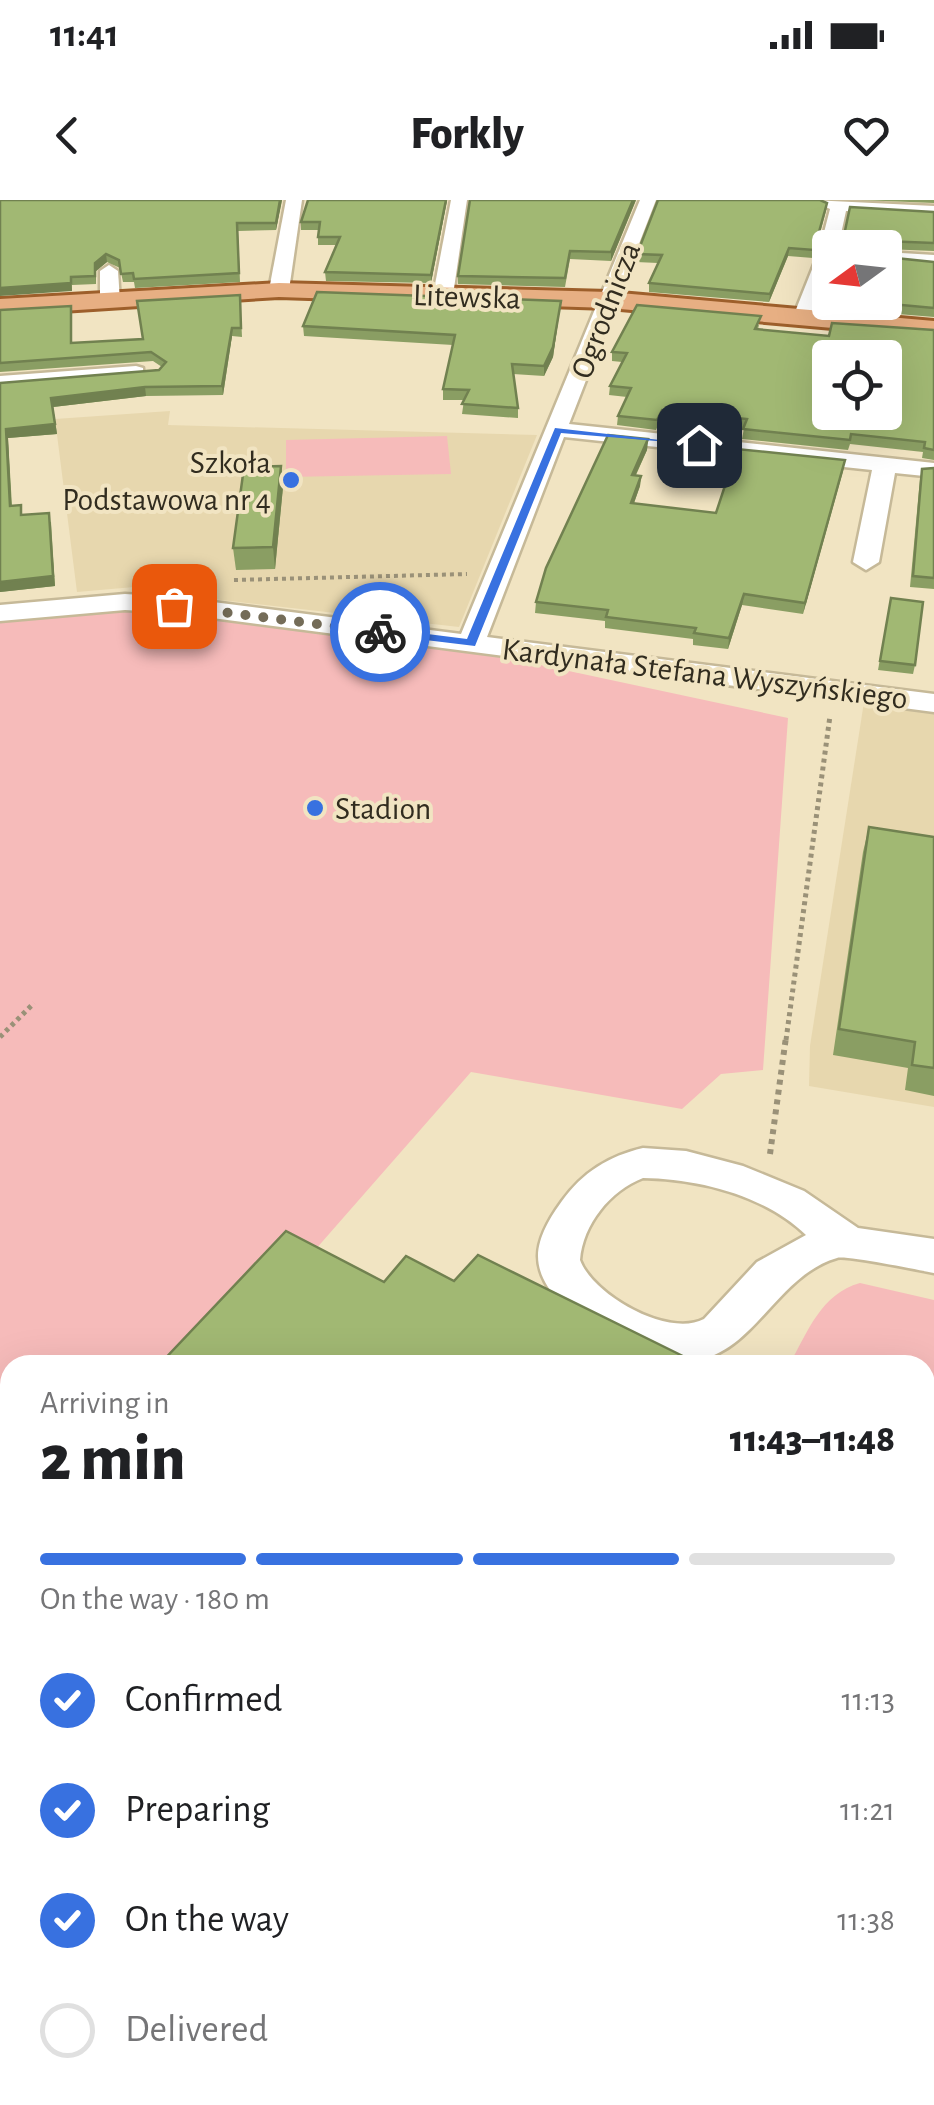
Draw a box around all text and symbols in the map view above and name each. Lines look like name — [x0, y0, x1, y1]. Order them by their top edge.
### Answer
text: 11:41 — [50, 16, 119, 54]
icon: back — [40, 108, 95, 163]
icon: heart — [839, 108, 894, 163]
text: Forkly — [410, 112, 524, 157]
north arrow — [812, 230, 902, 320]
map controls — [812, 230, 902, 430]
street label: Ogrodnicza — [565, 238, 647, 383]
street label: Litewska — [413, 279, 521, 315]
button: locate — [812, 340, 902, 430]
pin — [657, 403, 742, 488]
icon: home — [672, 418, 727, 473]
place label: Szkoła Podstawowa nr 4 — [62, 447, 271, 516]
marker: Szkoła Podstawowa nr 4 — [280, 469, 302, 491]
pin — [132, 564, 217, 649]
icon: bag — [147, 579, 202, 634]
courier — [330, 582, 430, 682]
icon: bike — [353, 605, 408, 660]
street label: Kardynała Stefana Wyszyńskiego — [500, 633, 910, 715]
place label: Stadion — [335, 793, 431, 825]
marker: Stadion — [304, 797, 326, 819]
text: Arriving in — [40, 1387, 169, 1419]
text: 11:43–11:48 — [730, 1421, 895, 1459]
text: 2 min — [40, 1427, 186, 1492]
text: On the way · 180 m — [40, 1583, 270, 1615]
icon: check — [40, 1673, 95, 1728]
text: Confirmed — [125, 1681, 282, 1719]
text: 11:13 — [841, 1684, 895, 1716]
icon: check — [40, 1783, 95, 1838]
text: Preparing — [125, 1791, 270, 1829]
text: 11:21 — [840, 1794, 895, 1826]
icon: check — [40, 1893, 95, 1948]
text: On the way — [125, 1901, 289, 1939]
text: 11:38 — [837, 1904, 895, 1936]
text: Delivered — [125, 2011, 268, 2049]

